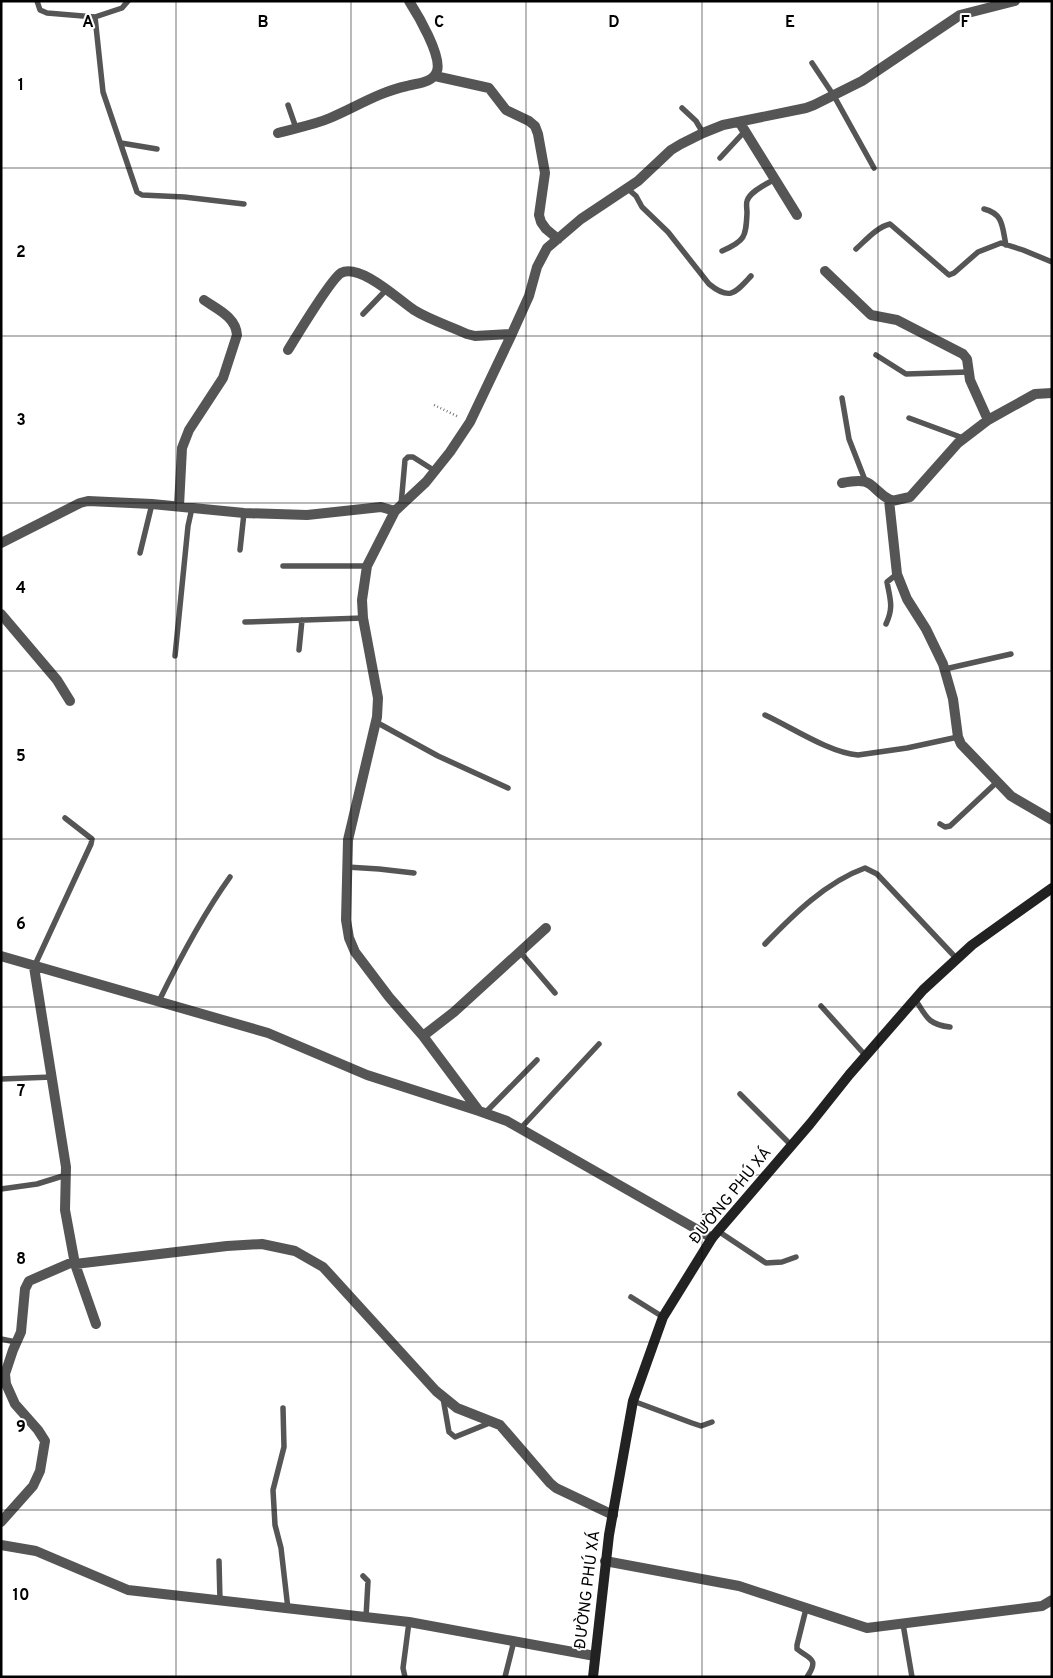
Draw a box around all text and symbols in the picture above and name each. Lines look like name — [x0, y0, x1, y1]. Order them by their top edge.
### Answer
text: A — [82, 13, 94, 33]
text: B — [257, 13, 269, 33]
text: C — [434, 13, 444, 33]
text: D — [608, 13, 620, 33]
text: E — [785, 13, 795, 33]
text: F — [960, 13, 970, 33]
text: 1 — [18, 76, 24, 96]
text: 2 — [16, 243, 26, 263]
text: 3 — [16, 411, 26, 431]
text: 4 — [16, 579, 26, 599]
text: 5 — [16, 747, 26, 767]
text: 6 — [16, 915, 26, 935]
text: 7 — [17, 1082, 25, 1102]
street label: ĐƯỜNG PHÚ XÁ — [684, 1142, 776, 1249]
text: 8 — [16, 1250, 26, 1270]
text: 9 — [16, 1418, 26, 1438]
street label: ĐƯỜNG PHÚ XÁ — [569, 1529, 605, 1650]
text: 10 — [13, 1586, 29, 1606]

